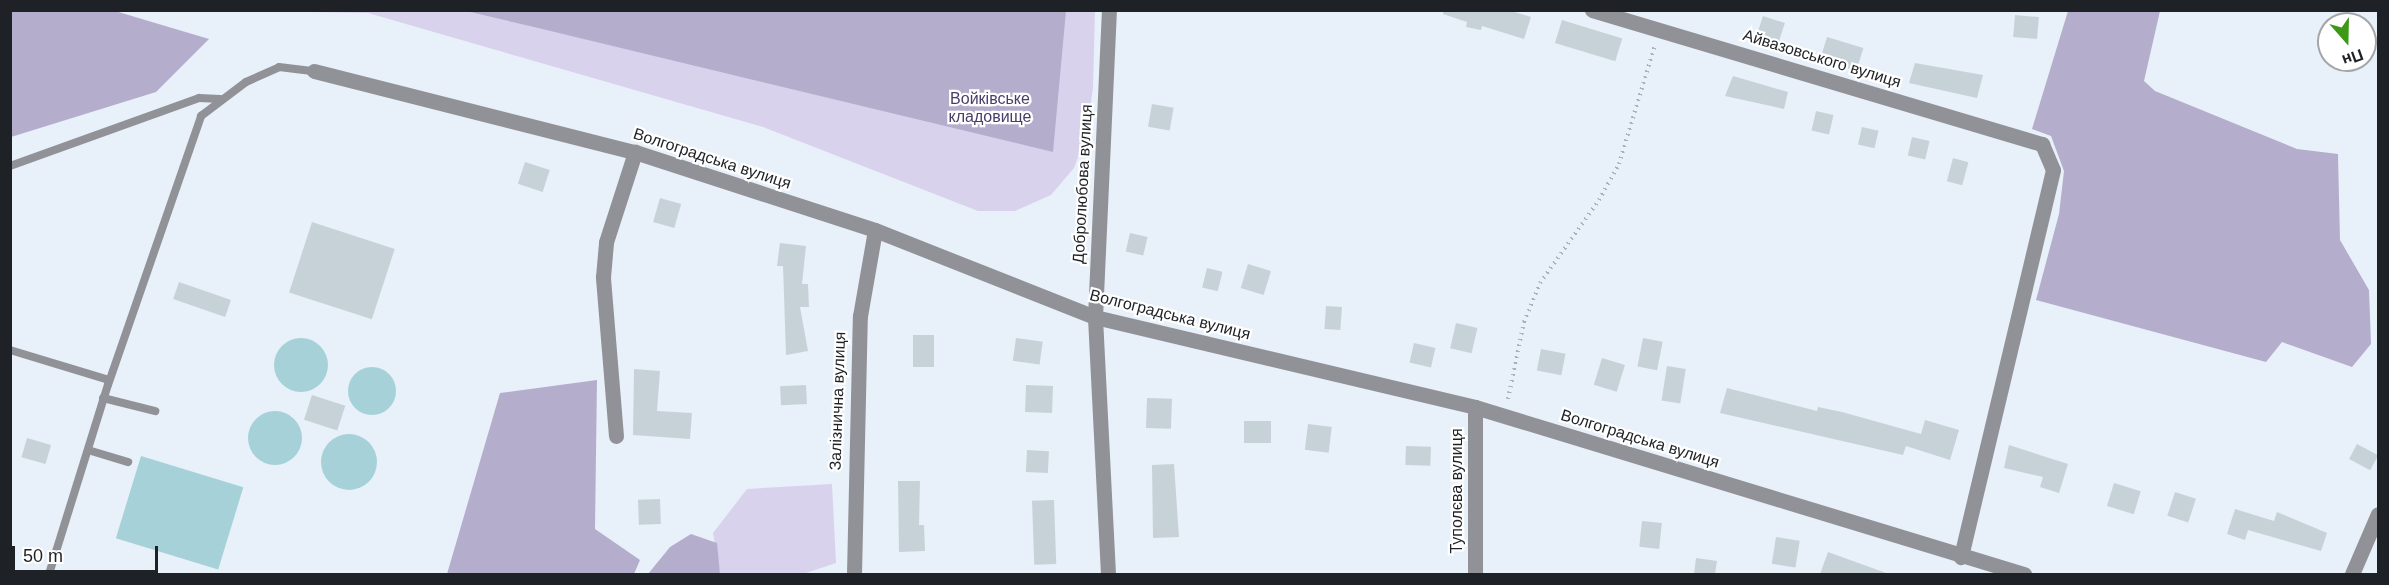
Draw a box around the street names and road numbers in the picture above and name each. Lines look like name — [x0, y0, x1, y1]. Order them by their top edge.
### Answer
street label: Айвазовського вулиця — [1741, 26, 1903, 92]
street label: Добролюбова вулиця — [1069, 104, 1097, 264]
street label: Волгоградська вулиця — [631, 124, 793, 194]
street label: Волгоградська вулиця — [1088, 286, 1252, 344]
street label: Залізнична вулиця — [826, 331, 850, 471]
street label: Волгоградська вулиця — [1558, 406, 1722, 472]
street label: Туполєва вулиця — [1447, 428, 1467, 554]

